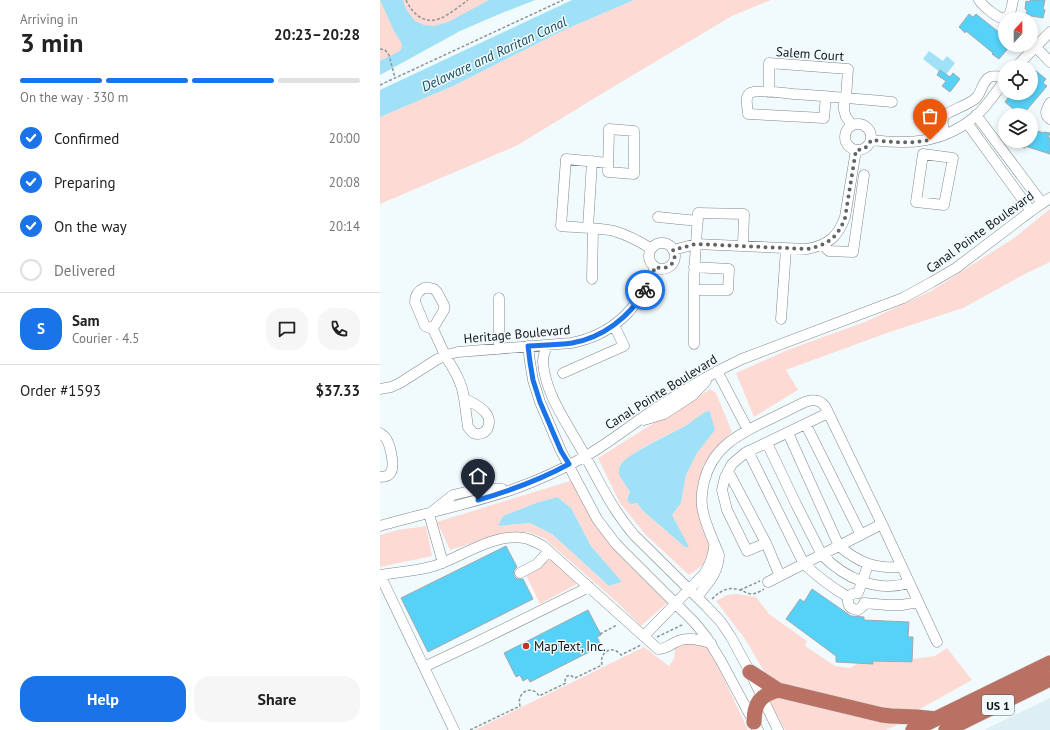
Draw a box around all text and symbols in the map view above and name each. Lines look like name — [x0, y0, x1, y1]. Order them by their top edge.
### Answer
text: Arriving in — [20, 11, 78, 28]
water label: Delaware and Raritan Canal — [418, 12, 570, 96]
north arrow — [998, 12, 1038, 52]
map controls — [998, 12, 1038, 148]
text: 20:23–20:28 — [274, 25, 360, 44]
text: 3 min — [20, 26, 83, 59]
street label: Salem Court — [776, 43, 845, 65]
button: locate — [998, 60, 1038, 100]
text: On the way · 330 m — [20, 89, 128, 106]
pin — [913, 99, 947, 140]
icon: bag — [919, 105, 941, 127]
button: layers — [998, 108, 1038, 148]
icon: check — [20, 127, 42, 149]
text: Confirmed — [54, 129, 119, 148]
text: 20:00 — [329, 130, 360, 147]
icon: check — [20, 171, 42, 193]
text: Preparing — [54, 173, 116, 192]
text: 20:08 — [329, 174, 360, 191]
street label: Canal Pointe Boulevard — [923, 187, 1037, 277]
icon: check — [20, 215, 42, 237]
text: On the way — [54, 217, 127, 236]
text: 20:14 — [329, 218, 360, 235]
text: Delivered — [54, 261, 115, 280]
courier — [625, 270, 665, 310]
icon: bike — [634, 279, 656, 301]
button: chat — [266, 308, 308, 350]
button: phone — [318, 308, 360, 350]
text: Sam — [72, 311, 99, 330]
text: S — [37, 319, 45, 338]
street label: Heritage Boulevard — [463, 321, 571, 347]
text: Courier · 4.5 — [72, 330, 139, 347]
street label: Canal Pointe Boulevard — [602, 351, 720, 433]
text: Order #1593 — [20, 381, 101, 400]
text: $37.33 — [316, 381, 360, 400]
pin — [461, 459, 495, 500]
icon: home — [467, 465, 489, 487]
place label: MapText, Inc. — [534, 638, 606, 655]
marker: MapText, Inc. — [521, 641, 531, 651]
button: Help — [20, 676, 186, 722]
button: Share — [194, 676, 360, 722]
road number: US 1 — [982, 695, 1014, 715]

